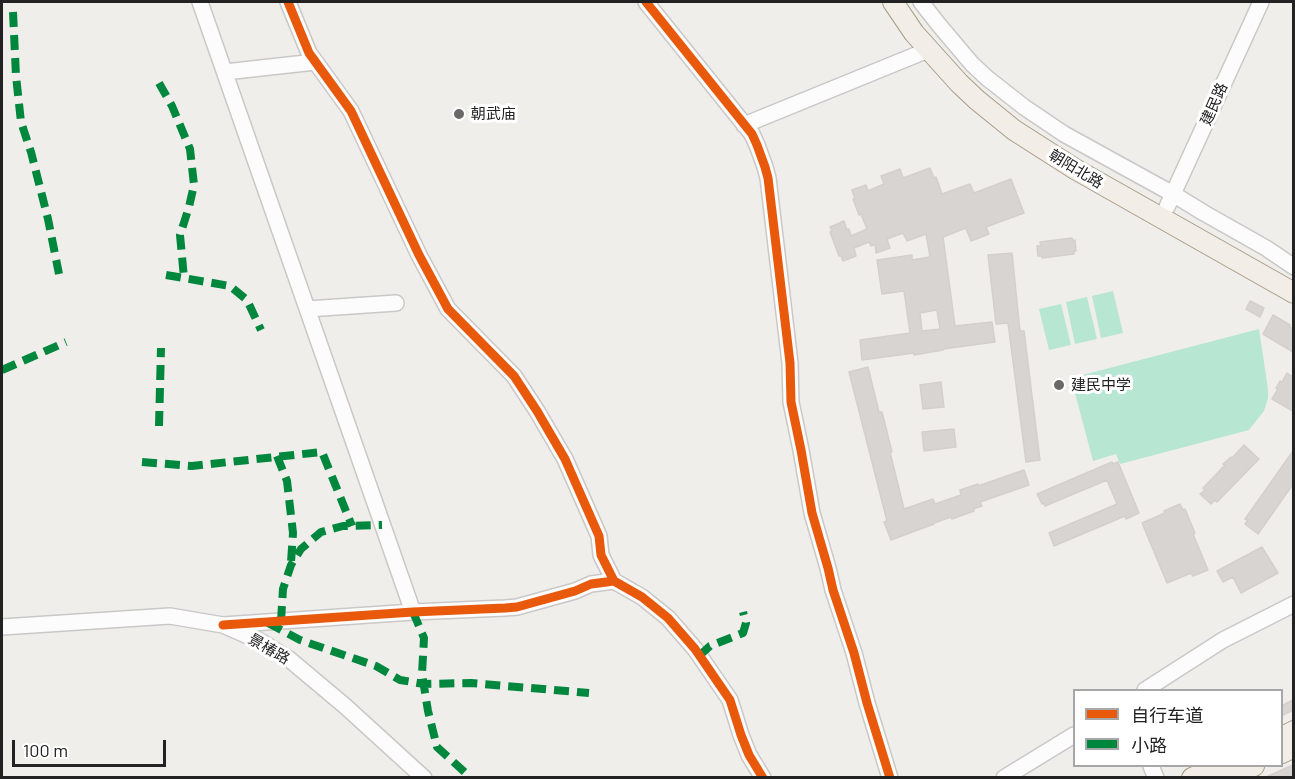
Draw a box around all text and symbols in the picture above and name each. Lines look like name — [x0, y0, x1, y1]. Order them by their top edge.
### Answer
street label: 建民路 — [1197, 80, 1231, 128]
place label: 朝武庙 — [471, 105, 516, 123]
marker: 朝武庙 — [452, 107, 466, 121]
street label: 朝阳北路 — [1046, 146, 1106, 192]
place label: 建民中学 — [1071, 376, 1131, 394]
marker: 建民中学 — [1052, 378, 1066, 392]
street label: 景椿路 — [245, 630, 293, 668]
legend — [1073, 689, 1283, 767]
text: 自行车道 — [1131, 704, 1203, 726]
scale bar — [15, 728, 170, 766]
text: 小路 — [1131, 734, 1167, 756]
text: 100 m — [23, 739, 68, 761]

